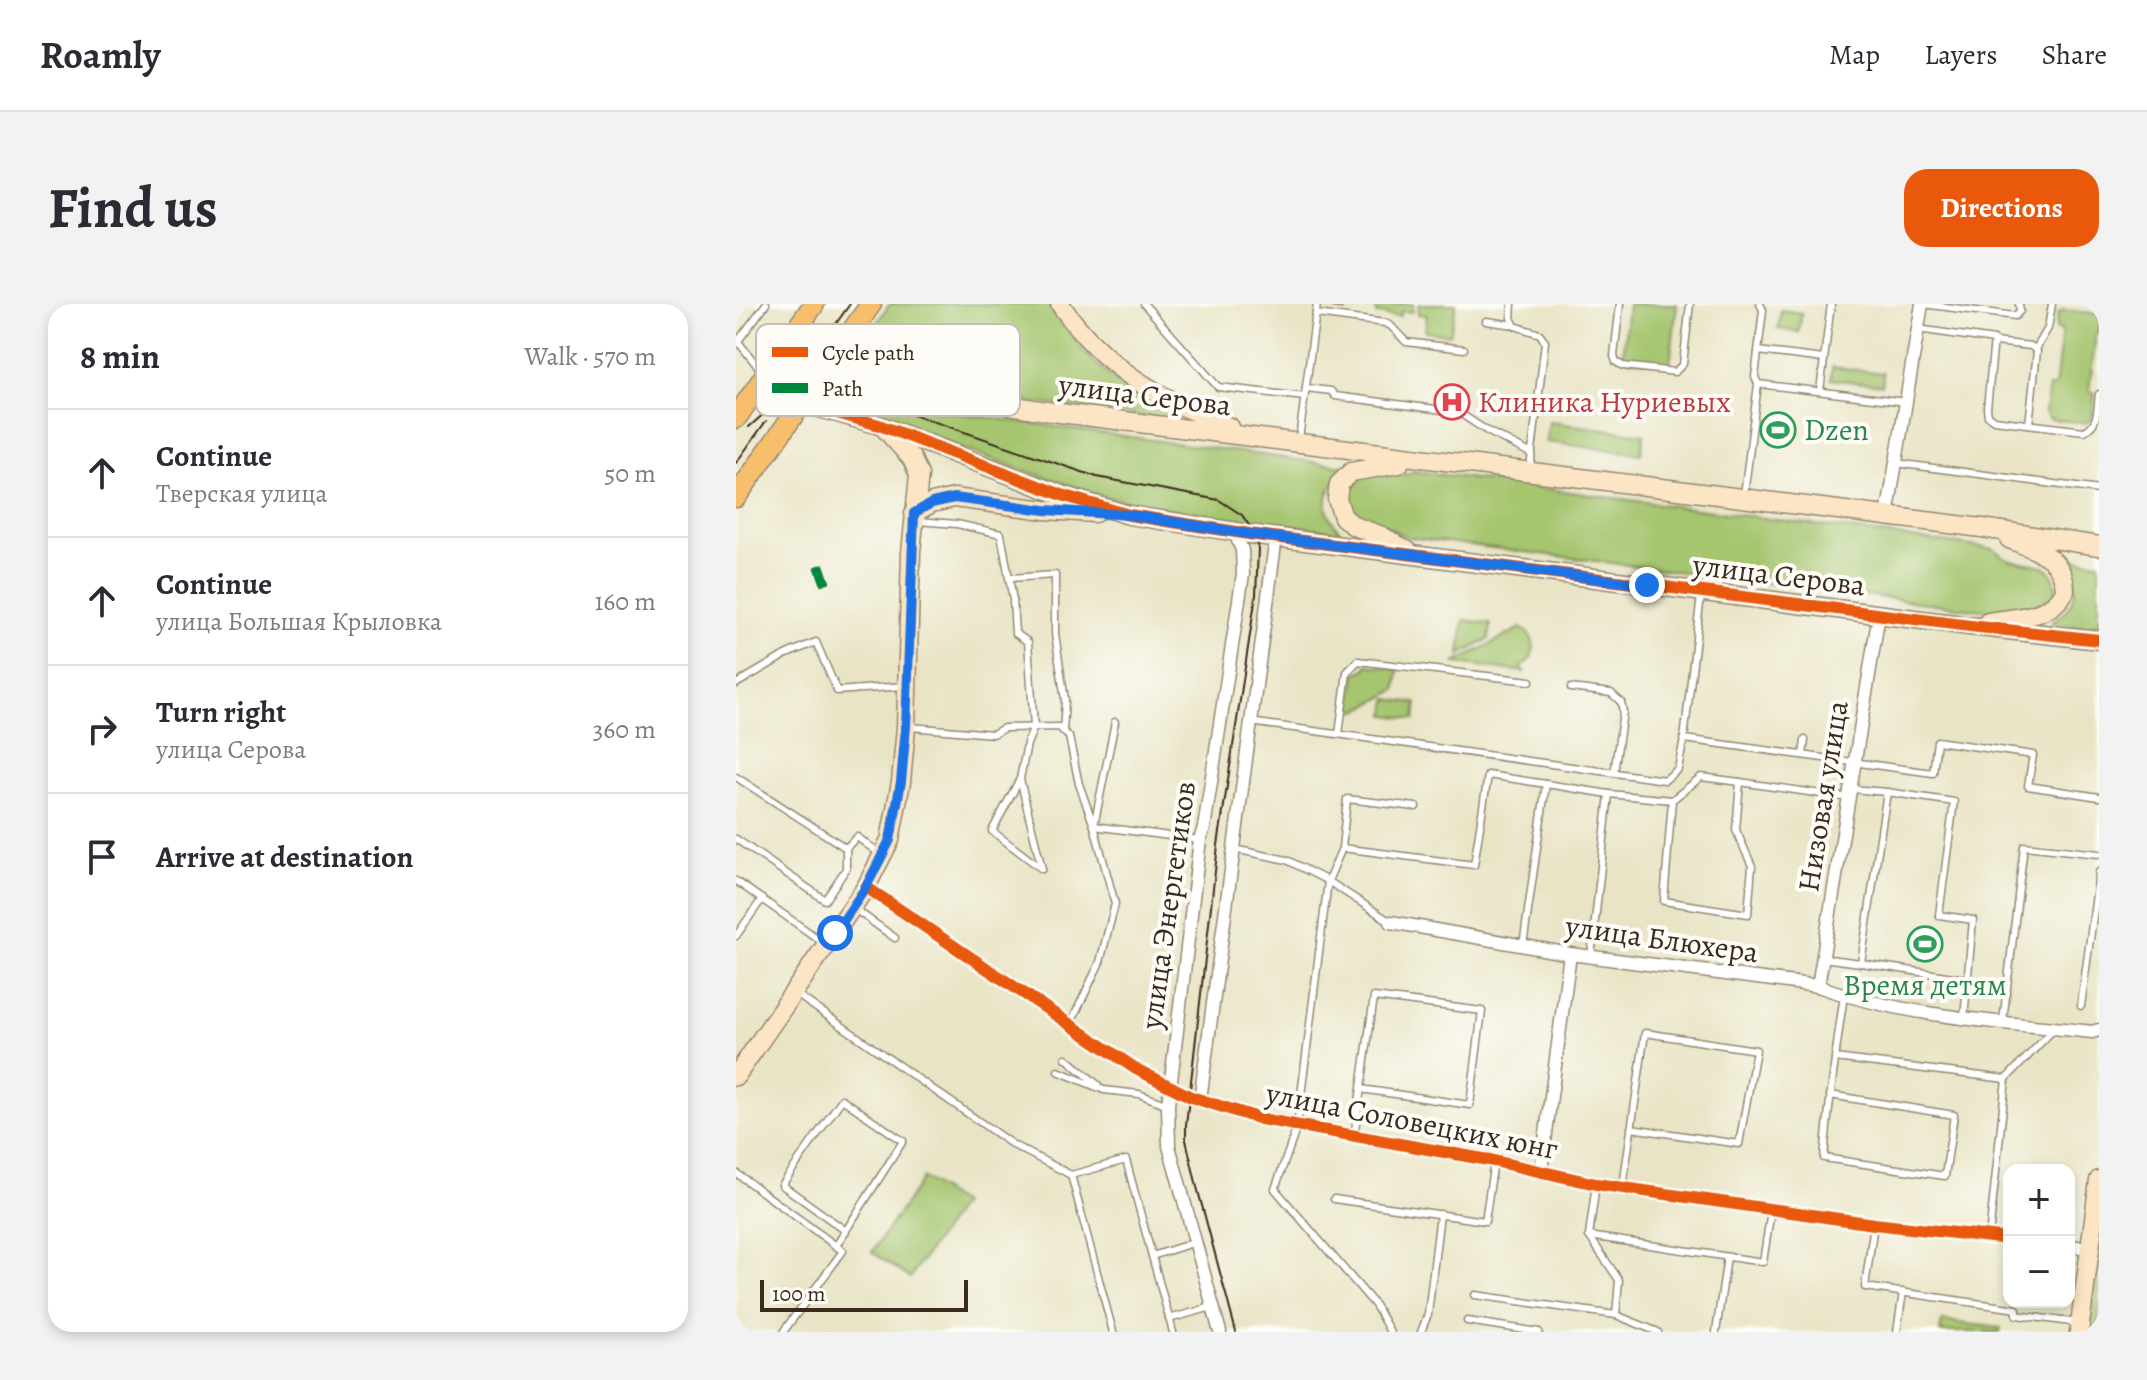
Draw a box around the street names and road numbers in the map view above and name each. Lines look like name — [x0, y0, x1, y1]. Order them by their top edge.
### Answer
street label: улица Серова — [1055, 364, 1234, 425]
street label: улица Серова — [1689, 544, 1868, 605]
street label: Низовая улица — [1788, 697, 1858, 894]
street label: улица Энергетиков — [1131, 779, 1205, 1032]
street label: улица Блюхера — [1562, 906, 1761, 972]
street label: улица Соловецких юнг — [1262, 1073, 1562, 1169]

